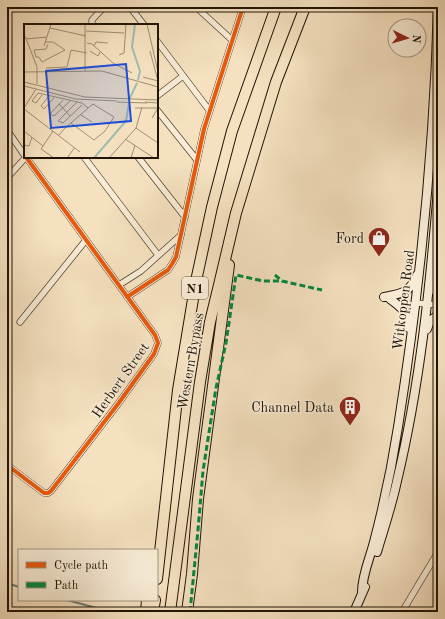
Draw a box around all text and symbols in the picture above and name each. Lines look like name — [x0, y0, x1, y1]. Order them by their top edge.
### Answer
north arrow — [387, 18, 427, 58]
inset map — [24, 24, 158, 158]
text: N — [410, 34, 421, 44]
shop icon: Ford — [366, 225, 392, 258]
place label: Ford — [336, 232, 364, 246]
street label: Witkoppen Road — [391, 249, 417, 351]
road number: N1 — [182, 277, 208, 299]
street label: Western Bypass — [176, 312, 206, 411]
street label: Herbert Street — [90, 340, 152, 421]
building icon: Channel Data — [337, 394, 363, 427]
place label: Channel Data — [251, 401, 334, 415]
legend — [18, 549, 158, 601]
text: Cycle path — [54, 560, 109, 572]
text: Path — [54, 580, 79, 592]

